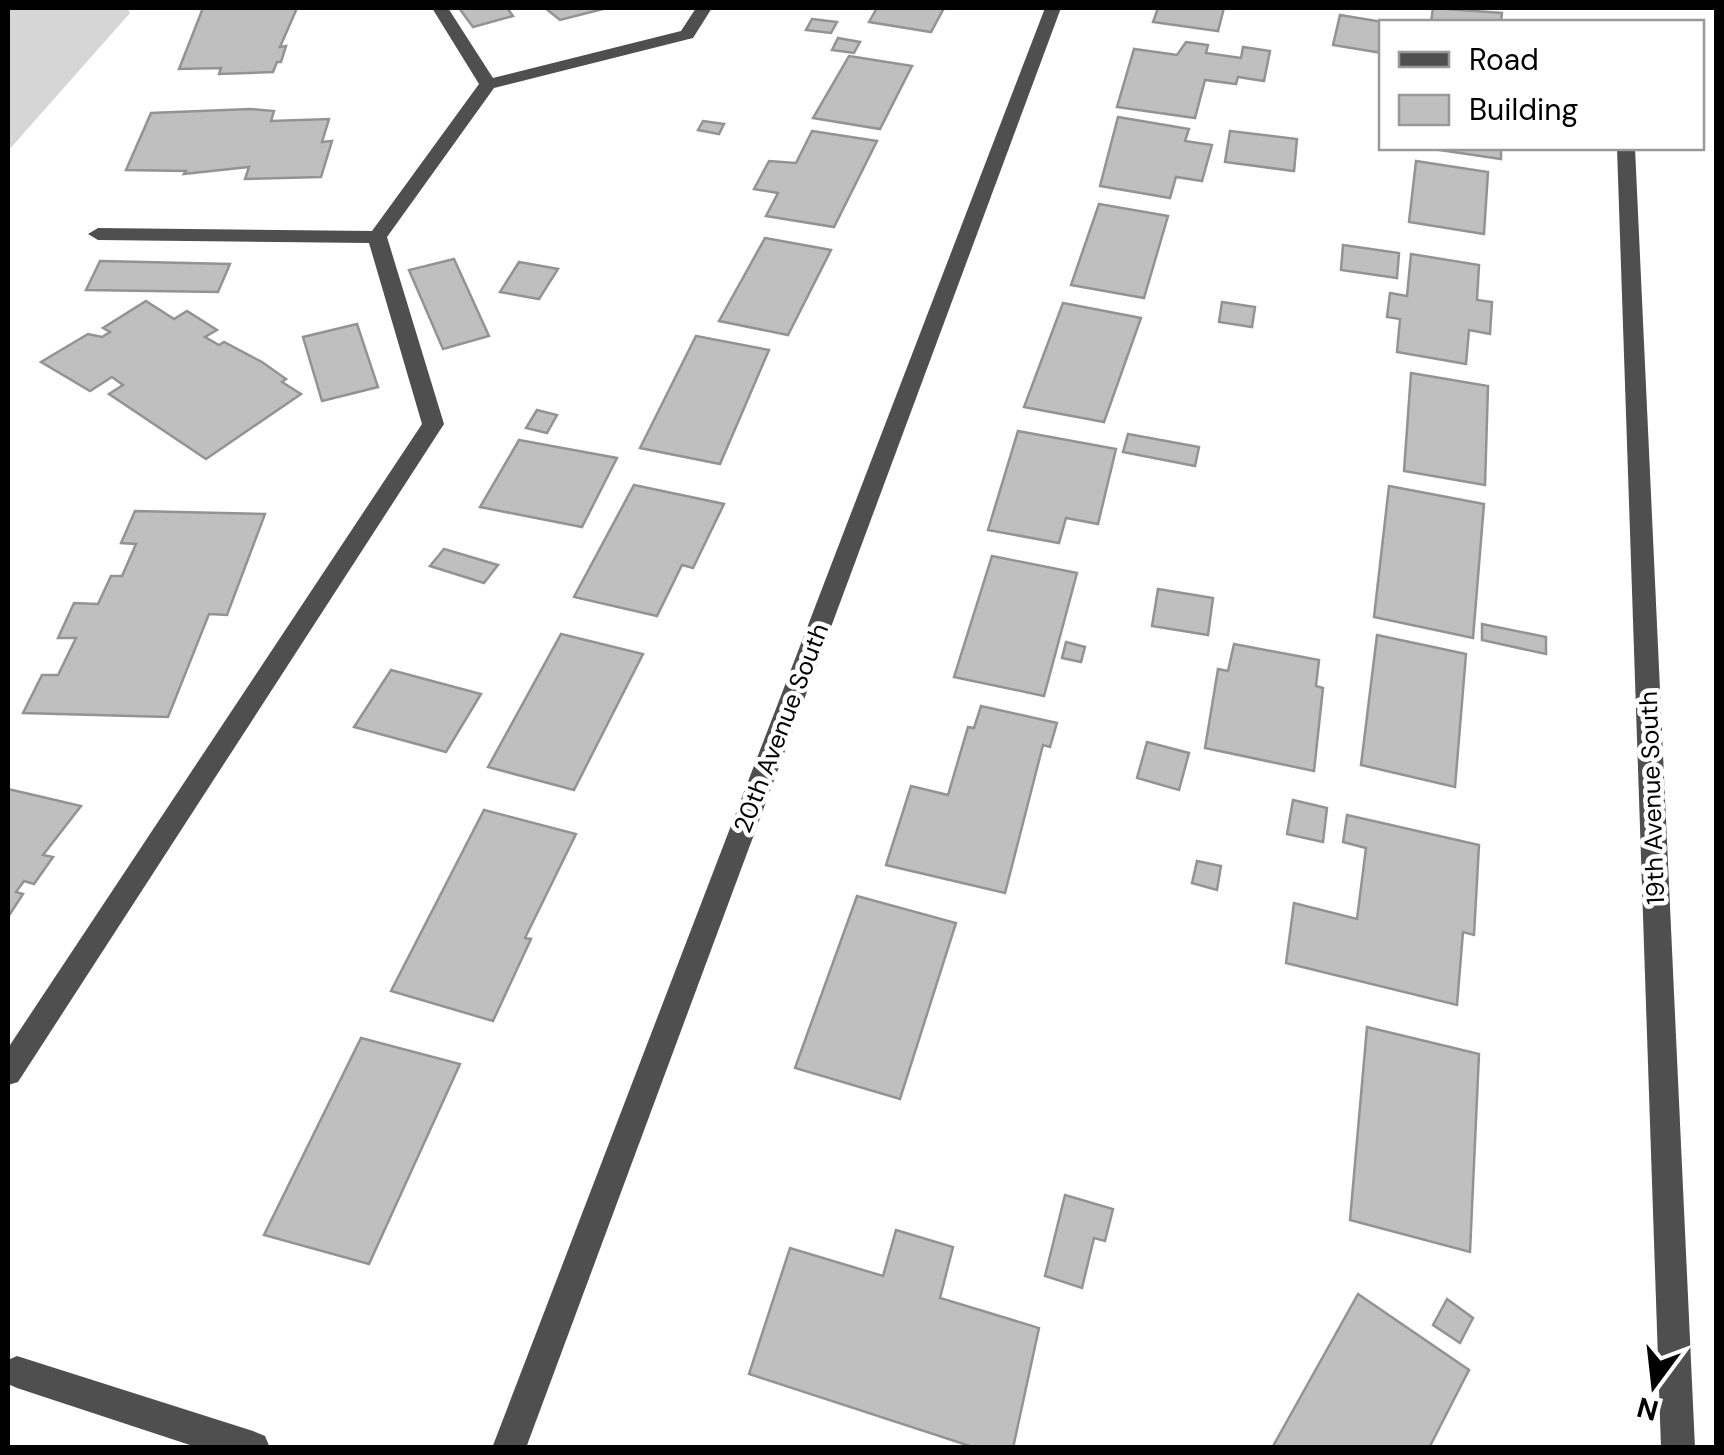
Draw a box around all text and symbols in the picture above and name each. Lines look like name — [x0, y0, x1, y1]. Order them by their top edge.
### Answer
legend — [1379, 20, 1704, 150]
text: Road — [1469, 40, 1539, 79]
text: Building — [1469, 90, 1578, 129]
street label: 20th Avenue South — [726, 619, 836, 837]
street label: 19th Avenue South — [1632, 691, 1672, 905]
north arrow — [1604, 1335, 1704, 1435]
text: N — [1633, 1388, 1662, 1429]

